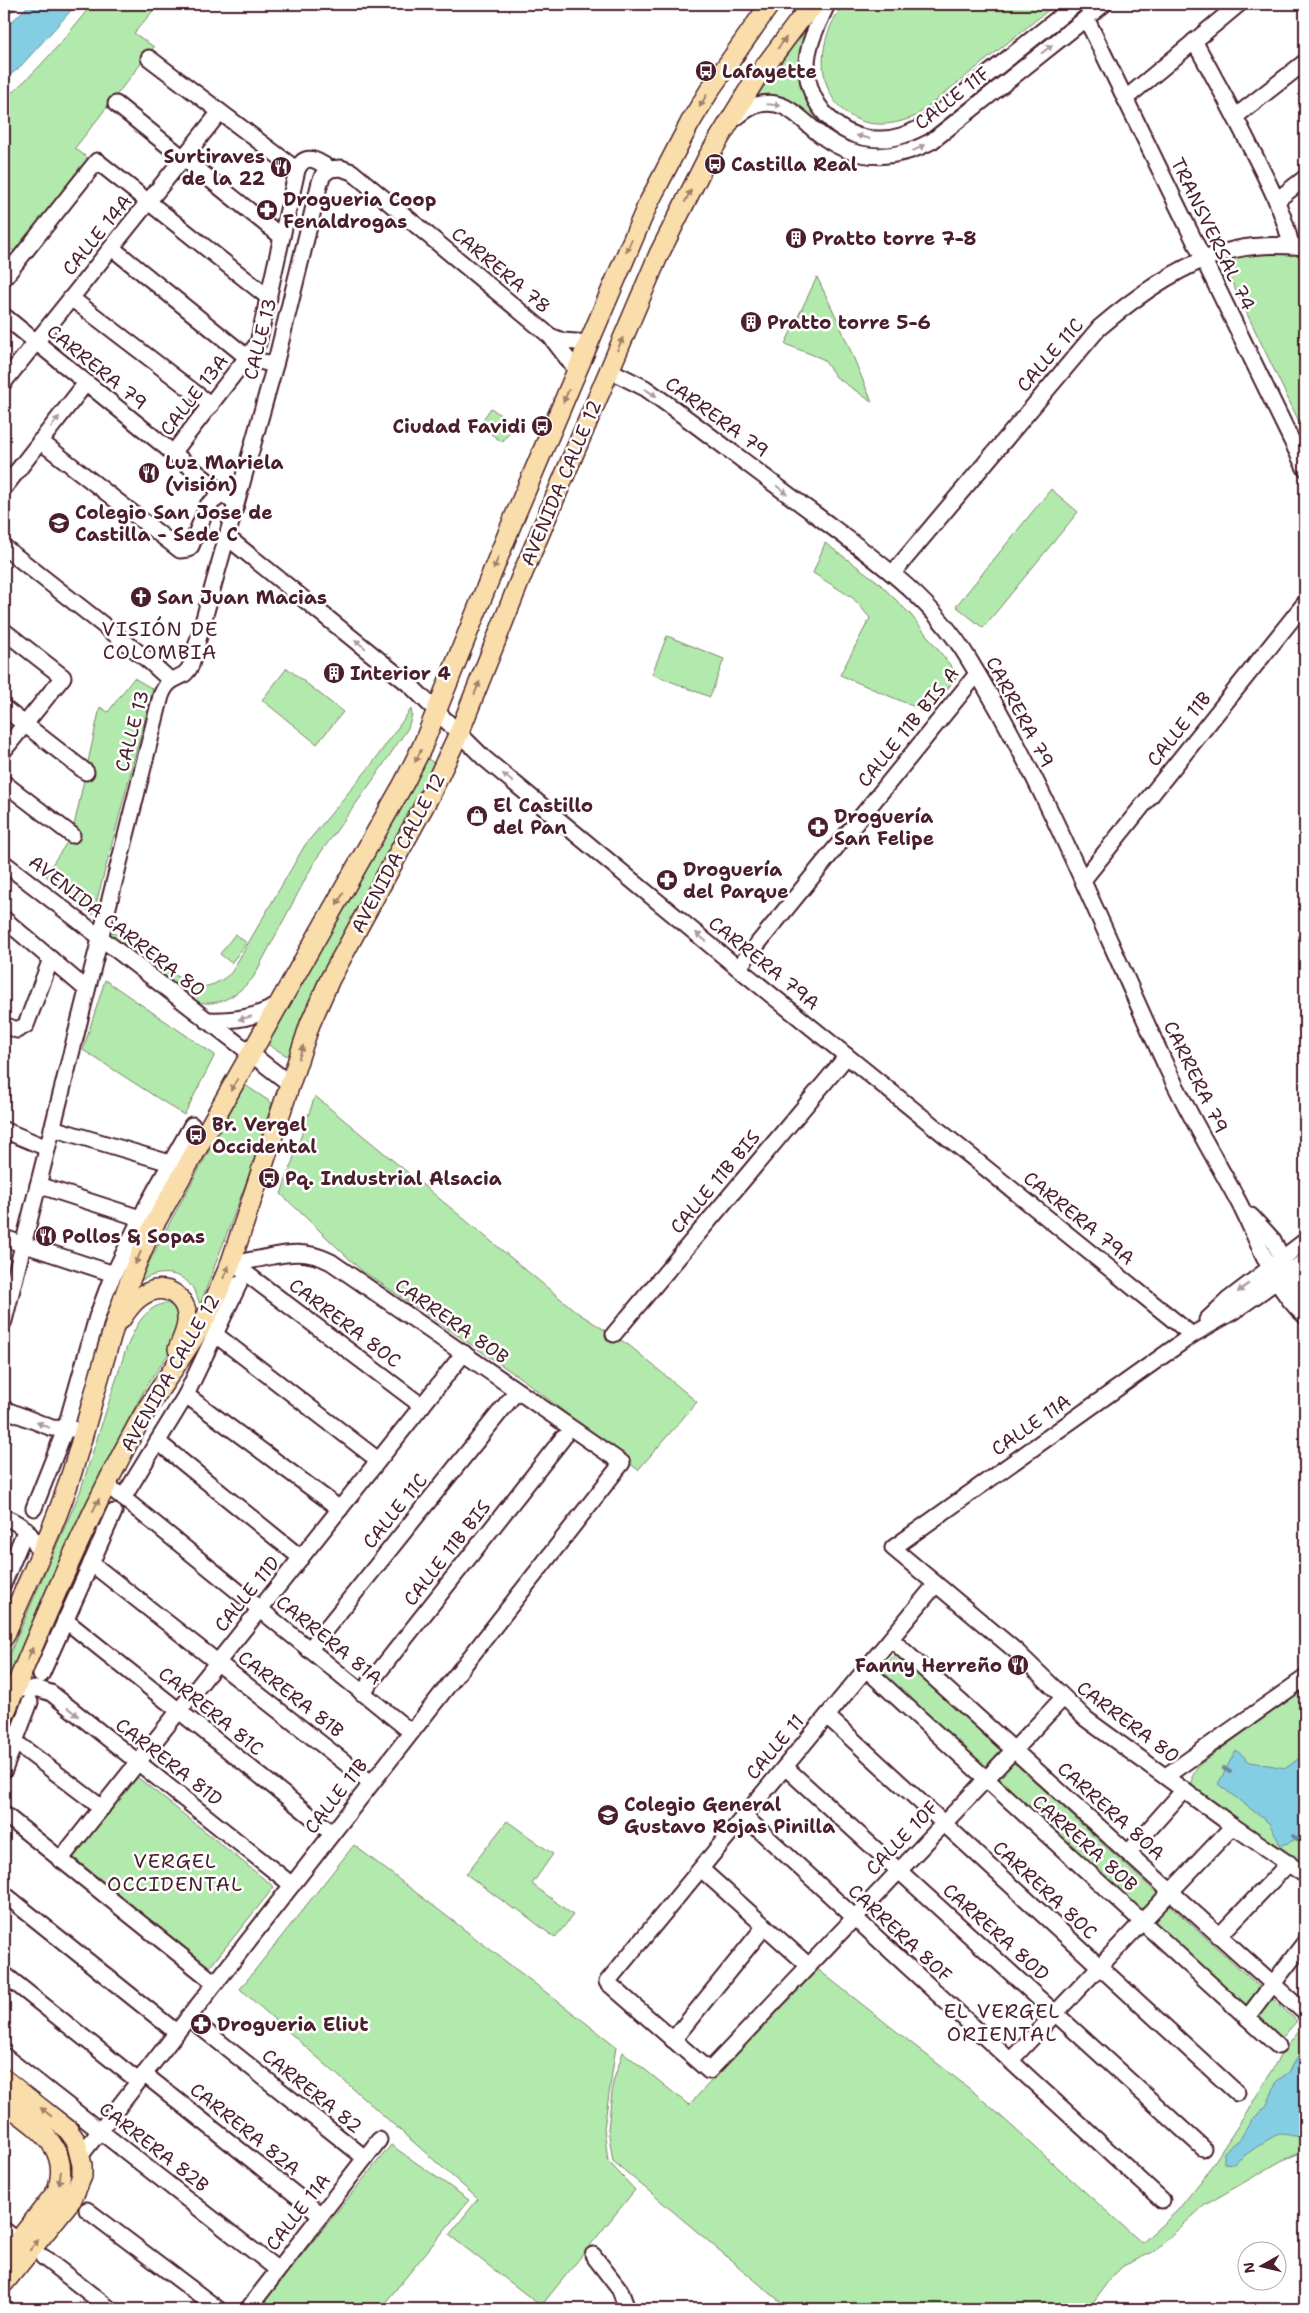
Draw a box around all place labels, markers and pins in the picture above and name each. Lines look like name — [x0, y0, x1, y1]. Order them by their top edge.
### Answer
bus stop icon: Lafayette — [694, 59, 718, 83]
place label: Lafayette — [722, 59, 817, 84]
place label: Surtiraves de la 22 — [164, 144, 265, 191]
bus stop icon: Castilla Real — [703, 152, 727, 176]
place label: Castilla Real — [731, 152, 858, 177]
restaurant icon: Surtiraves de la 22 — [269, 155, 293, 179]
place label: Drogueria Coop Fenaldrogas — [283, 187, 436, 234]
pharmacy icon: Drogueria Coop Fenaldrogas — [255, 198, 279, 222]
building icon: Pratto torre 7-8 — [784, 226, 808, 250]
place label: Pratto torre 7-8 — [812, 226, 977, 251]
building icon: Pratto torre 5-6 — [739, 310, 763, 334]
place label: Pratto torre 5-6 — [767, 310, 931, 335]
place label: Ciudad Favidi — [392, 414, 526, 439]
bus stop icon: Ciudad Favidi — [530, 414, 554, 438]
place label: Luz Mariela (visión) — [165, 450, 284, 497]
restaurant icon: Luz Mariela (visión) — [137, 461, 161, 485]
place label: Colegio San Jose de Castilla - Sede C — [75, 500, 273, 547]
school or university icon: Colegio San Jose de Castilla - Sede C — [47, 511, 71, 535]
church icon: San Juan Macias — [129, 585, 153, 609]
place label: San Juan Macias — [157, 585, 327, 610]
building icon: Interior 4 — [322, 661, 346, 685]
place label: Interior 4 — [350, 661, 452, 686]
place label: El Castillo del Pan — [493, 793, 593, 840]
shop icon: El Castillo del Pan — [465, 804, 489, 828]
place label: Droguería San Felipe — [834, 804, 934, 851]
pharmacy icon: Droguería San Felipe — [806, 815, 830, 839]
place label: Droguería del Parque — [683, 857, 789, 904]
pharmacy icon: Droguería del Parque — [655, 868, 679, 892]
place label: Br. Vergel Occidental — [212, 1112, 317, 1159]
bus stop icon: Br. Vergel Occidental — [184, 1123, 208, 1147]
bus stop icon: Pq. Industrial Alsacia — [257, 1166, 281, 1190]
place label: Pq. Industrial Alsacia — [285, 1166, 502, 1191]
restaurant icon: Pollos & Sopas — [34, 1224, 58, 1248]
place label: Pollos & Sopas — [62, 1224, 205, 1249]
place label: Fanny Herreño — [855, 1653, 1002, 1678]
restaurant icon: Fanny Herreño — [1006, 1653, 1030, 1677]
place label: Colegio General Gustavo Rojas Pinilla — [624, 1792, 835, 1839]
school or university icon: Colegio General Gustavo Rojas Pinilla — [596, 1803, 620, 1827]
pharmacy icon: Drogueria Eliut — [189, 2012, 213, 2036]
place label: Drogueria Eliut — [217, 2012, 369, 2037]

